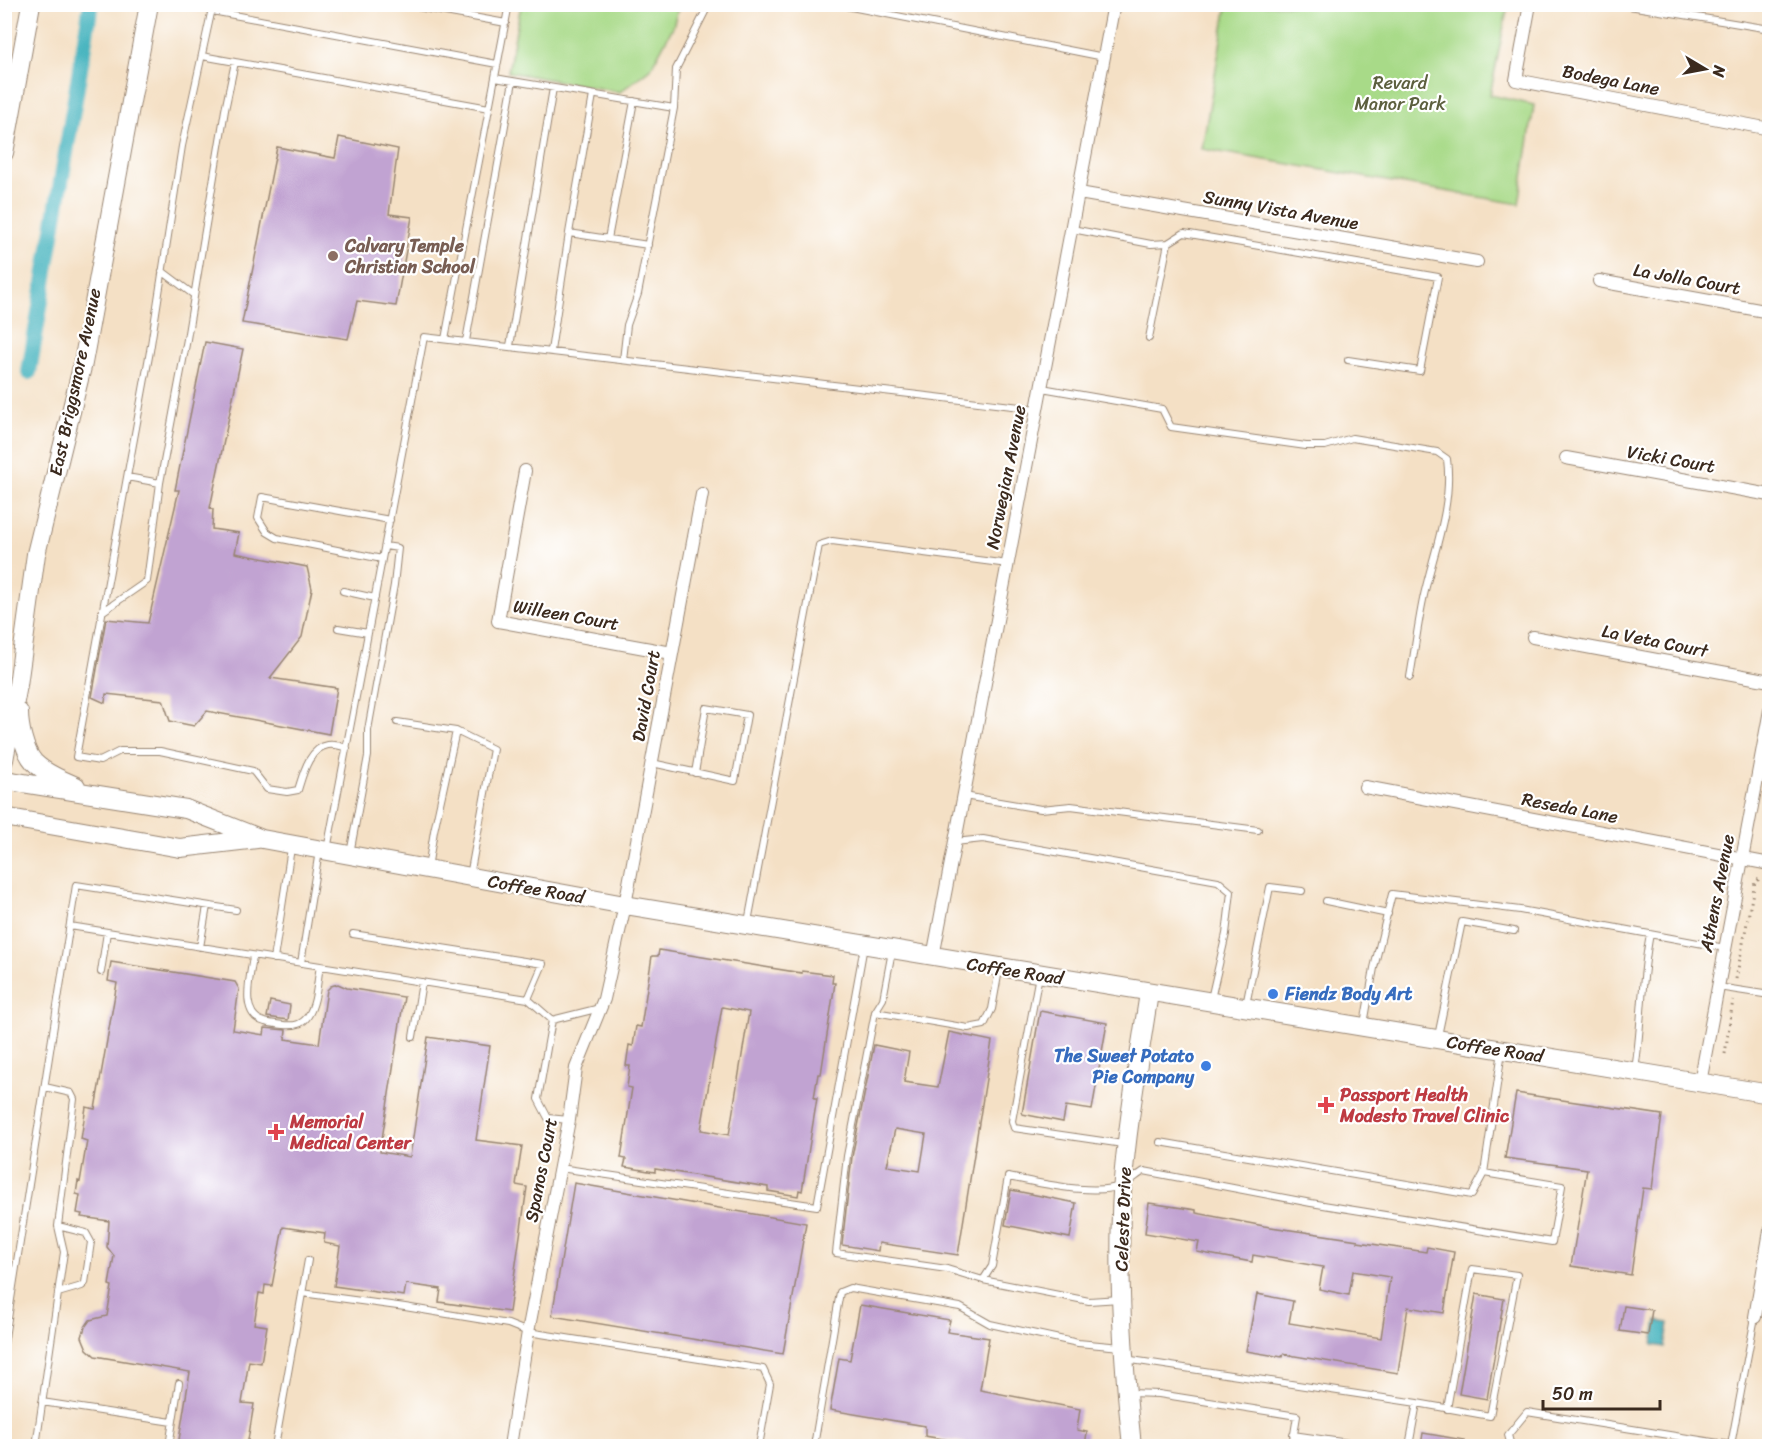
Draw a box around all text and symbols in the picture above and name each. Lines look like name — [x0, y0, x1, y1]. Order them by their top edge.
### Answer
north arrow — [1675, 39, 1735, 99]
street label: Bodega Lane — [1560, 55, 1662, 105]
text: N — [1704, 63, 1735, 80]
park label: Revard Manor Park — [1354, 67, 1446, 120]
street label: Sunny Vista Avenue — [1201, 181, 1362, 239]
place label: Calvary Temple Christian School — [344, 230, 476, 283]
marker: Calvary Temple Christian School — [326, 249, 340, 263]
street label: La Jolla Court — [1631, 254, 1743, 304]
street label: East Briggsmore Avenue — [39, 285, 111, 479]
street label: Norwegian Avenue — [976, 402, 1036, 552]
street label: Vicki Court — [1624, 436, 1718, 482]
street label: Willeen Court — [511, 590, 621, 640]
street label: La Veta Court — [1599, 615, 1712, 667]
street label: David Court — [622, 648, 670, 744]
street label: Reseda Lane — [1519, 783, 1621, 833]
street label: Athens Avenue — [1690, 831, 1744, 956]
street label: Coffee Road — [485, 865, 588, 913]
street label: Coffee Road — [964, 948, 1067, 995]
place label: Fiendz Body Art — [1284, 978, 1412, 1010]
marker: Fiendz Body Art — [1266, 987, 1280, 1001]
street label: Coffee Road — [1444, 1026, 1547, 1073]
place label: The Sweet Potato Pie Company — [1054, 1040, 1195, 1093]
marker: The Sweet Potato Pie Company — [1199, 1059, 1213, 1073]
place label: Passport Health Modesto Travel Clinic — [1339, 1079, 1510, 1132]
marker: Passport Health Modesto Travel Clinic — [1317, 1096, 1335, 1114]
place label: Memorial Medical Center — [289, 1106, 413, 1159]
street label: Spanos Court — [515, 1115, 567, 1225]
marker: Memorial Medical Center — [267, 1123, 285, 1141]
street label: Celeste Drive — [1105, 1166, 1141, 1272]
scale bar — [1543, 1373, 1660, 1411]
text: 50 m — [1552, 1378, 1593, 1410]

